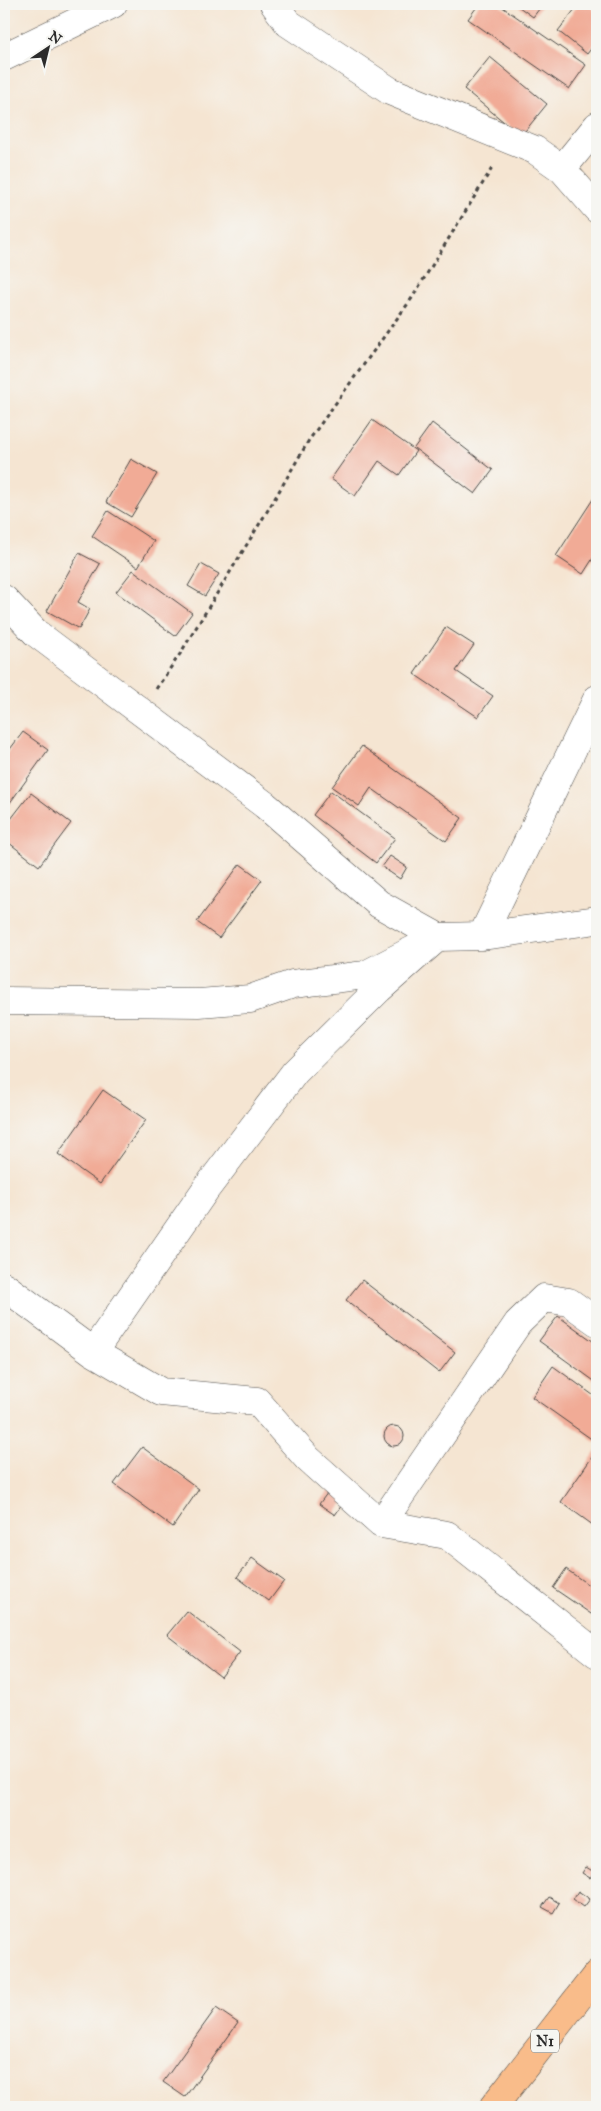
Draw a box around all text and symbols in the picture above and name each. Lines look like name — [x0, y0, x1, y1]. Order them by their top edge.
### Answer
north arrow — [22, 22, 72, 72]
text: N — [45, 27, 65, 48]
road number: N1 — [531, 2030, 559, 2052]

